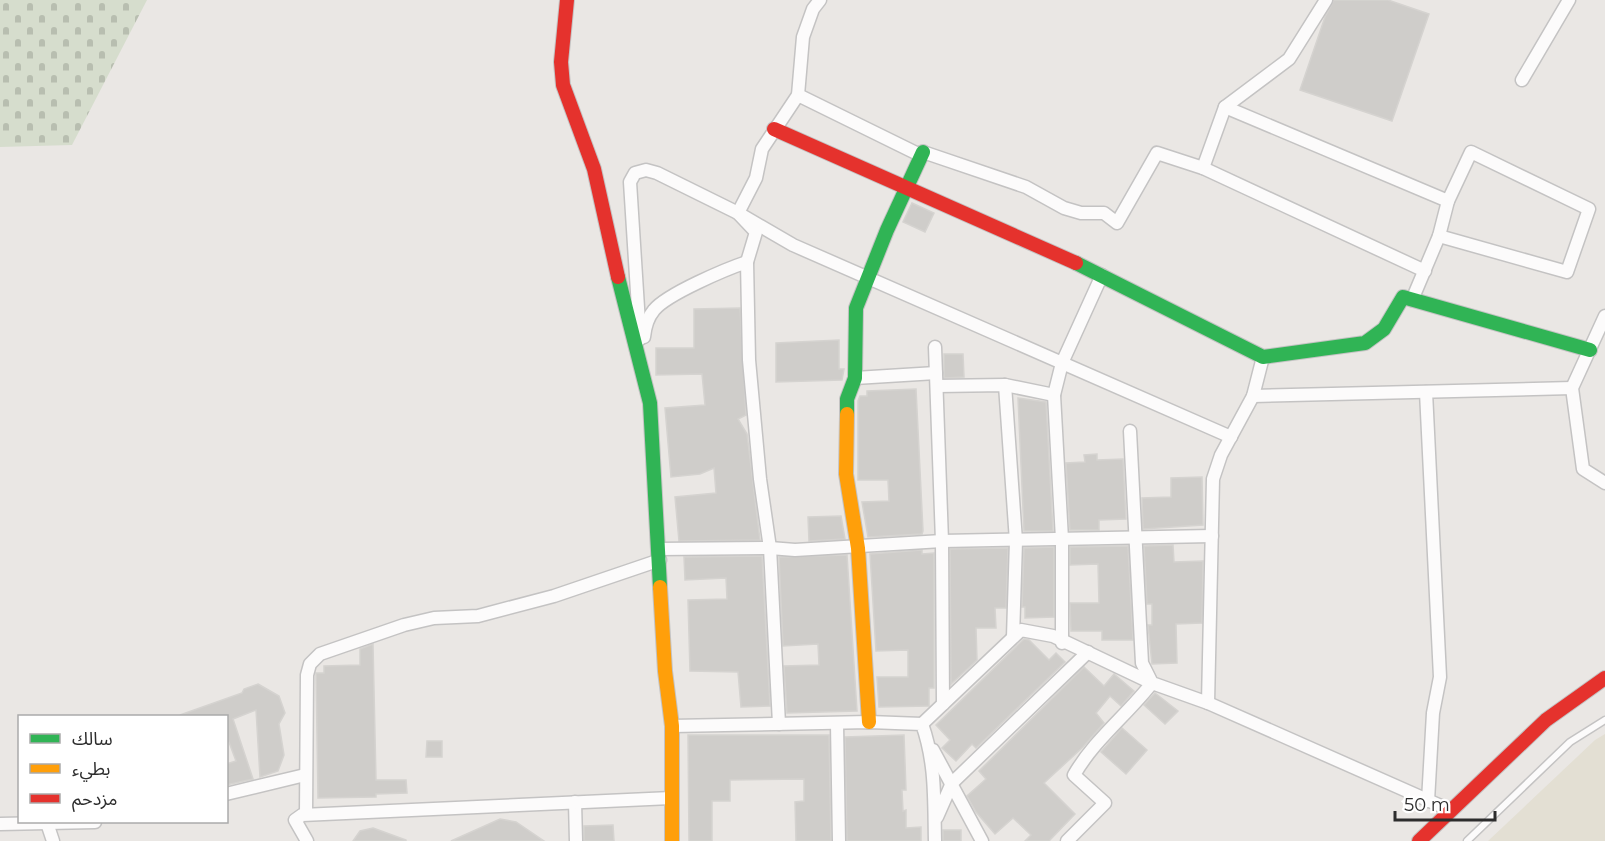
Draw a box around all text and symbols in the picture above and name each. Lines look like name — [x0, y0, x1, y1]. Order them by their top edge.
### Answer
legend — [18, 715, 228, 823]
text: سالك — [72, 728, 113, 750]
text: بطيء — [72, 758, 110, 782]
scale bar — [1395, 784, 1496, 822]
text: مزدحم — [72, 788, 117, 812]
text: 50 m — [1404, 794, 1450, 816]

